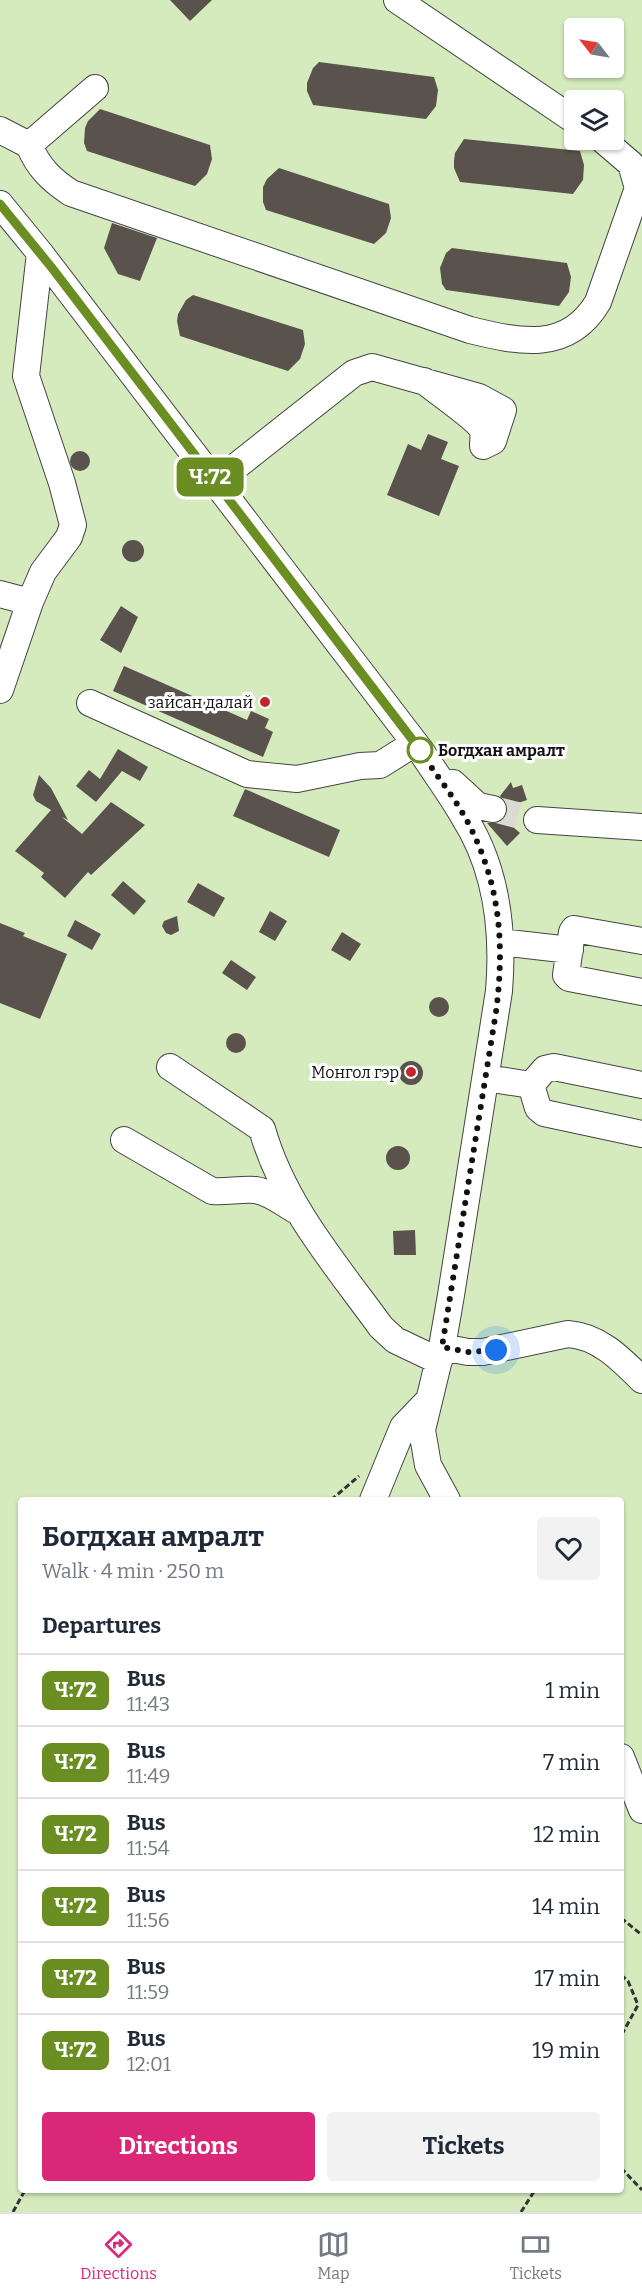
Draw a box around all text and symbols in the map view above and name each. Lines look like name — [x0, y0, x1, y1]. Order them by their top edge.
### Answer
north arrow — [564, 18, 624, 78]
map controls — [564, 18, 624, 150]
button: layers — [564, 90, 624, 150]
line badge: Ч:72 — [168, 458, 252, 496]
text: Ч:72 — [189, 464, 231, 490]
place label: зайсан далай — [148, 693, 253, 712]
marker: зайсан далай — [258, 695, 272, 709]
marker: Богдхан амралт — [407, 737, 433, 763]
place label: Богдхан амралт — [438, 741, 565, 760]
place label: Монгол гэр — [311, 1063, 399, 1082]
marker: Монгол гэр — [404, 1065, 418, 1079]
your location — [481, 1335, 511, 1365]
button: heart — [537, 1517, 600, 1580]
text: Богдхан амралт — [42, 1520, 264, 1553]
text: Walk · 4 min · 250 m — [42, 1559, 224, 1583]
text: Departures — [42, 1612, 161, 1639]
text: Bus — [127, 1665, 166, 1692]
text: Ч:72 — [54, 1677, 97, 1703]
text: 1 min — [545, 1677, 600, 1704]
text: 11:43 — [127, 1692, 170, 1716]
text: Bus — [127, 1737, 166, 1764]
text: Ч:72 — [54, 1749, 97, 1775]
text: 7 min — [543, 1749, 600, 1776]
text: 11:49 — [127, 1764, 171, 1788]
text: Bus — [127, 1809, 166, 1836]
text: Ч:72 — [54, 1821, 97, 1847]
text: 12 min — [533, 1821, 600, 1848]
text: 11:54 — [127, 1836, 170, 1860]
text: Bus — [127, 1881, 166, 1908]
text: Ч:72 — [54, 1893, 97, 1919]
text: 14 min — [532, 1893, 600, 1920]
text: 11:56 — [127, 1908, 170, 1932]
text: Bus — [127, 1953, 166, 1980]
text: Ч:72 — [54, 1965, 97, 1991]
text: 17 min — [534, 1965, 600, 1992]
text: 11:59 — [127, 1980, 169, 2004]
text: Bus — [127, 2025, 166, 2052]
text: Ч:72 — [54, 2037, 97, 2063]
text: 19 min — [532, 2037, 600, 2064]
text: 12:01 — [127, 2052, 171, 2076]
button: Directions — [42, 2112, 315, 2181]
button: Tickets — [327, 2112, 600, 2181]
tab: Directions — [80, 2228, 157, 2283]
tab: Map — [317, 2228, 350, 2283]
tab: Tickets — [510, 2228, 562, 2283]

